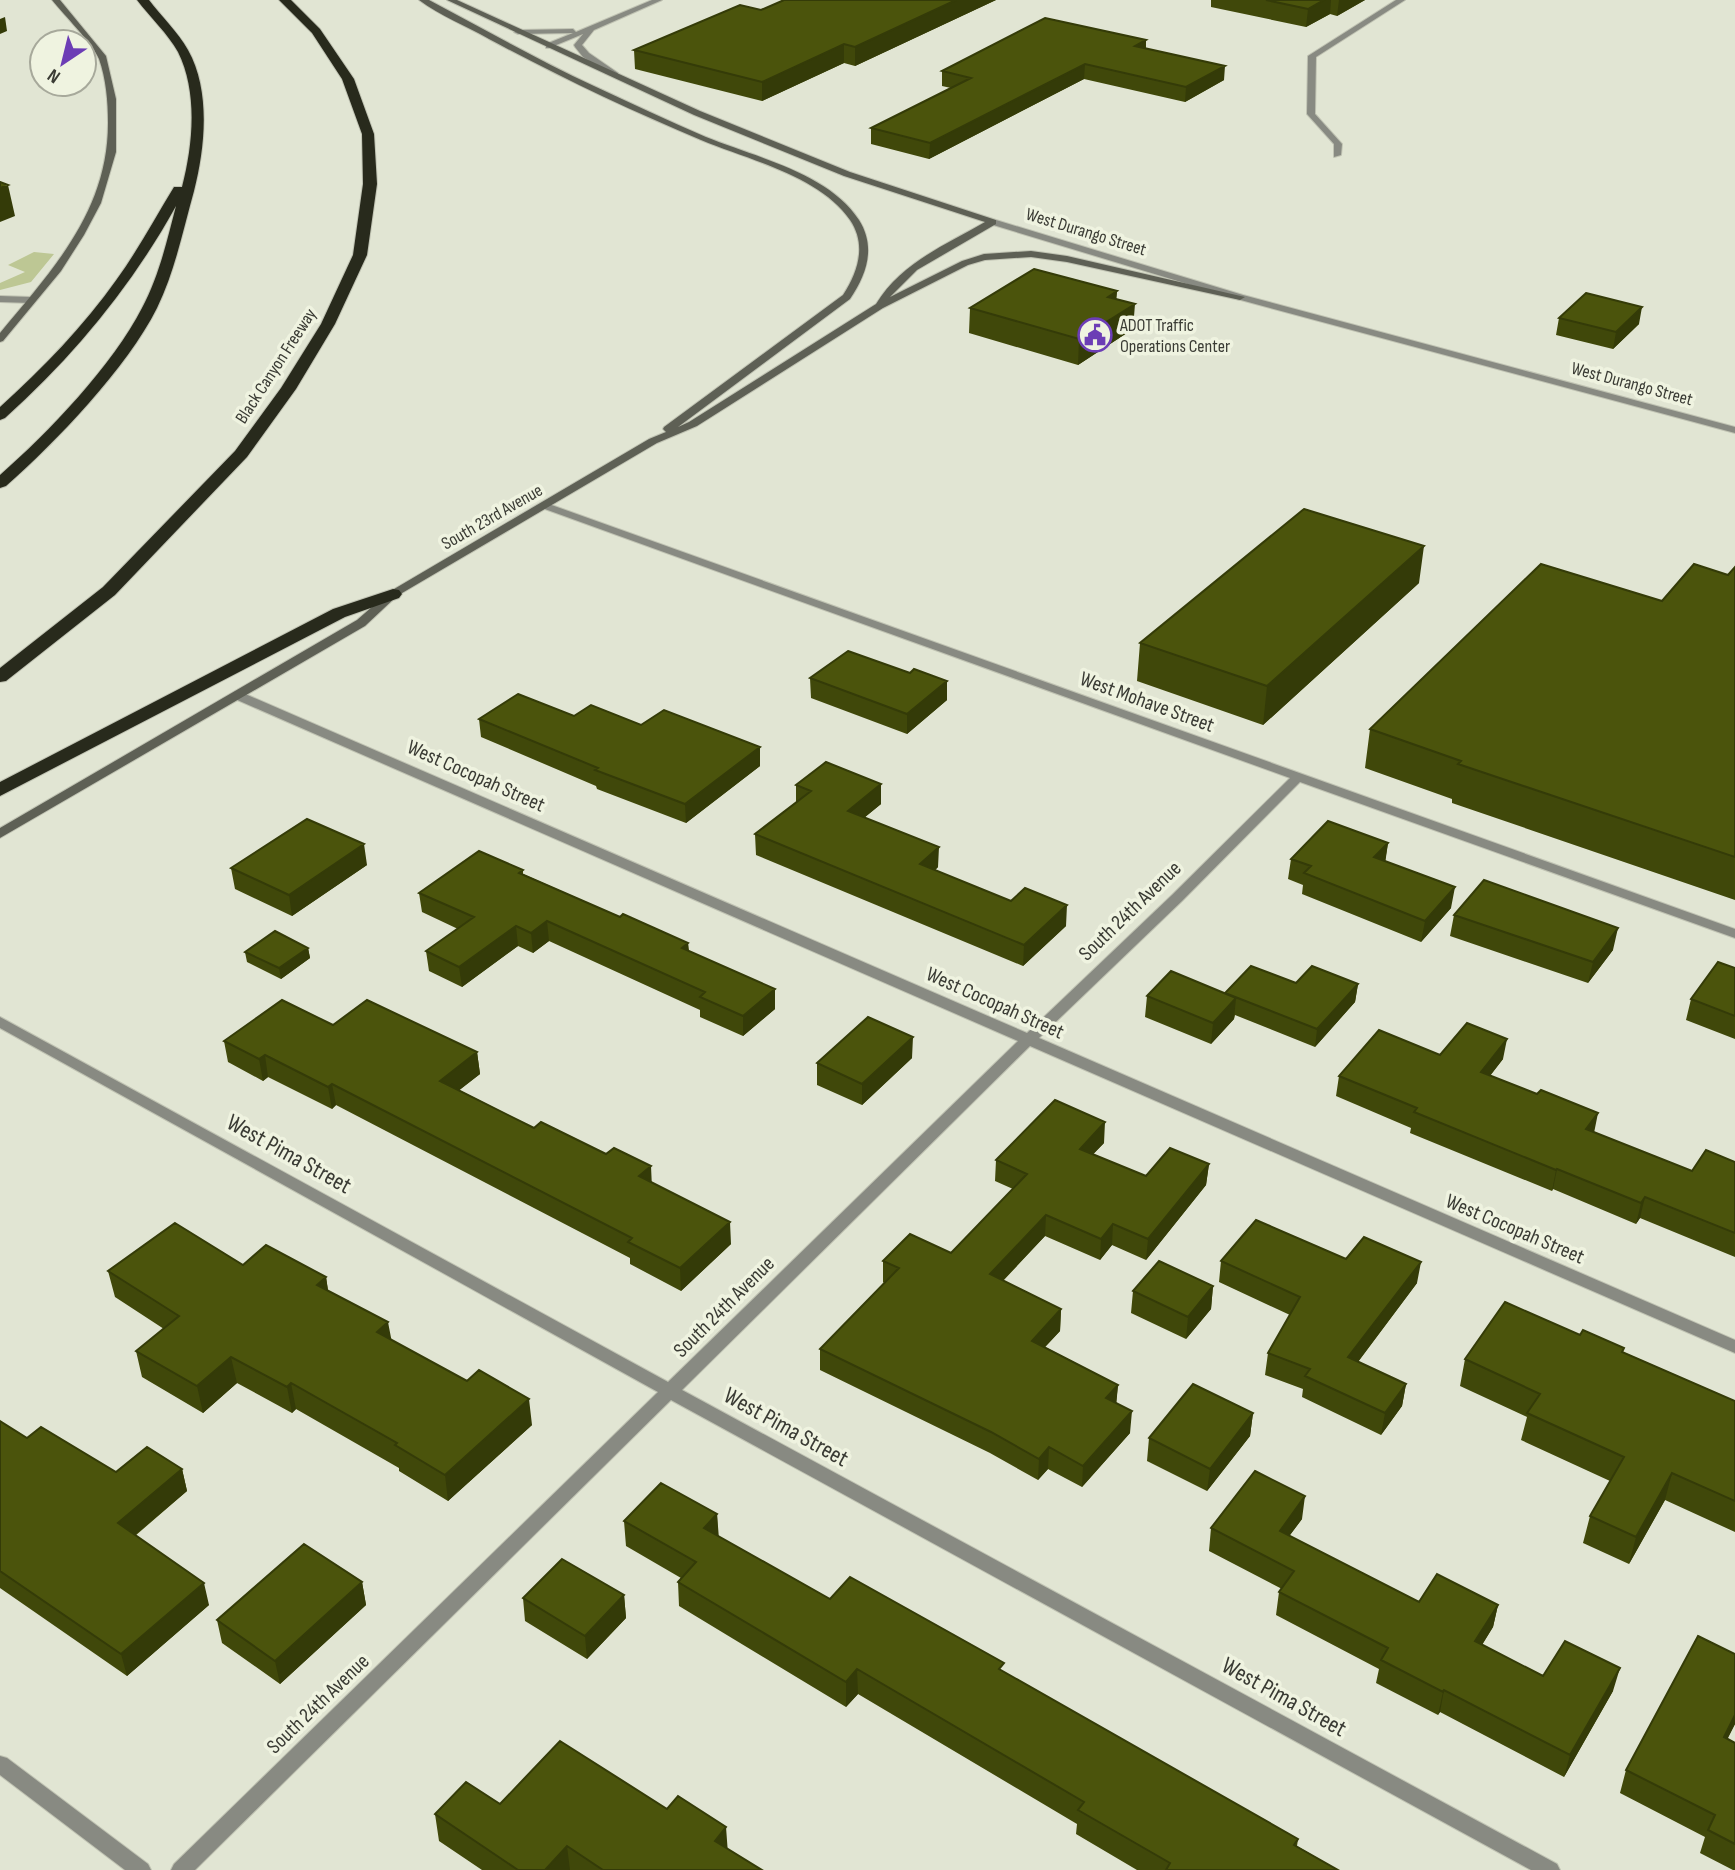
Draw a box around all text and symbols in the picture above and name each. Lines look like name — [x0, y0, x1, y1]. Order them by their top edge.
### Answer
north arrow — [28, 28, 98, 98]
text: N — [43, 63, 65, 88]
street label: West Durango Street — [1023, 204, 1149, 260]
street label: Black Canyon Freeway — [231, 305, 321, 427]
place label: ADOT Traffic Operations Center — [1119, 315, 1230, 357]
public building icon: ADOT Traffic Operations Center — [1076, 316, 1114, 354]
street label: West Durango Street — [1569, 358, 1695, 410]
street label: South 23rd Avenue — [438, 480, 546, 554]
street label: West Mohave Street — [1076, 666, 1218, 738]
street label: West Cocopah Street — [403, 734, 549, 818]
street label: South 24th Avenue — [1074, 856, 1186, 966]
street label: West Cocopah Street — [922, 961, 1068, 1045]
street label: West Pima Street — [221, 1108, 357, 1200]
street label: West Cocopah Street — [1442, 1189, 1588, 1269]
street label: South 24th Avenue — [668, 1251, 780, 1363]
street label: West Pima Street — [718, 1381, 854, 1473]
street label: South 24th Avenue — [262, 1649, 374, 1759]
street label: West Pima Street — [1216, 1651, 1352, 1743]

